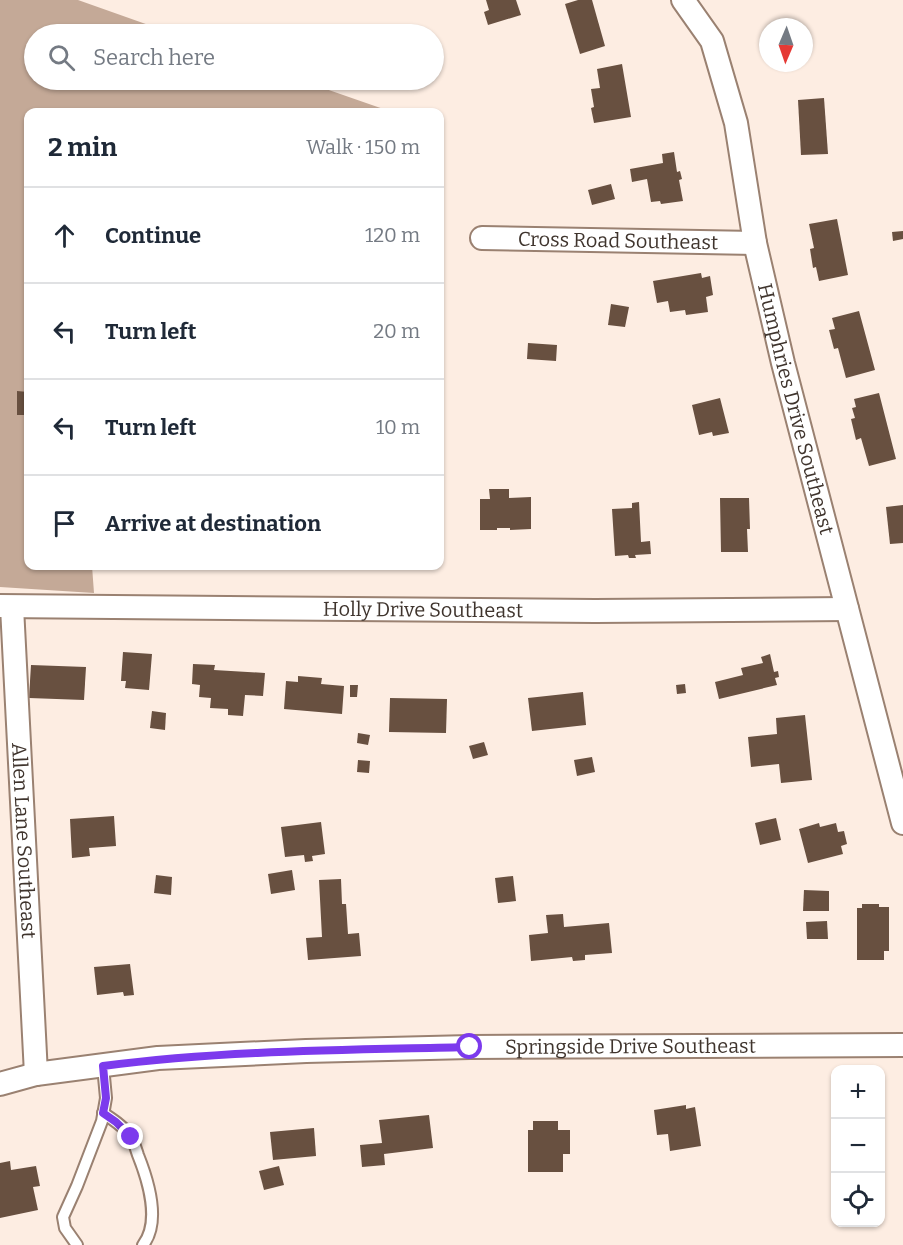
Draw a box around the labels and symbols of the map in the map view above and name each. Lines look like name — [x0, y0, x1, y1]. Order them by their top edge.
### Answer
north arrow — [759, 18, 813, 72]
street label: Cross Road Southeast — [518, 227, 718, 254]
street label: Humphries Drive Southeast — [753, 281, 839, 537]
street label: Holly Drive Southeast — [323, 597, 523, 622]
street label: Allen Lane Southeast — [7, 742, 41, 939]
route start — [456, 1033, 482, 1059]
street label: Springside Drive Southeast — [505, 1034, 756, 1059]
route end — [117, 1123, 143, 1149]

